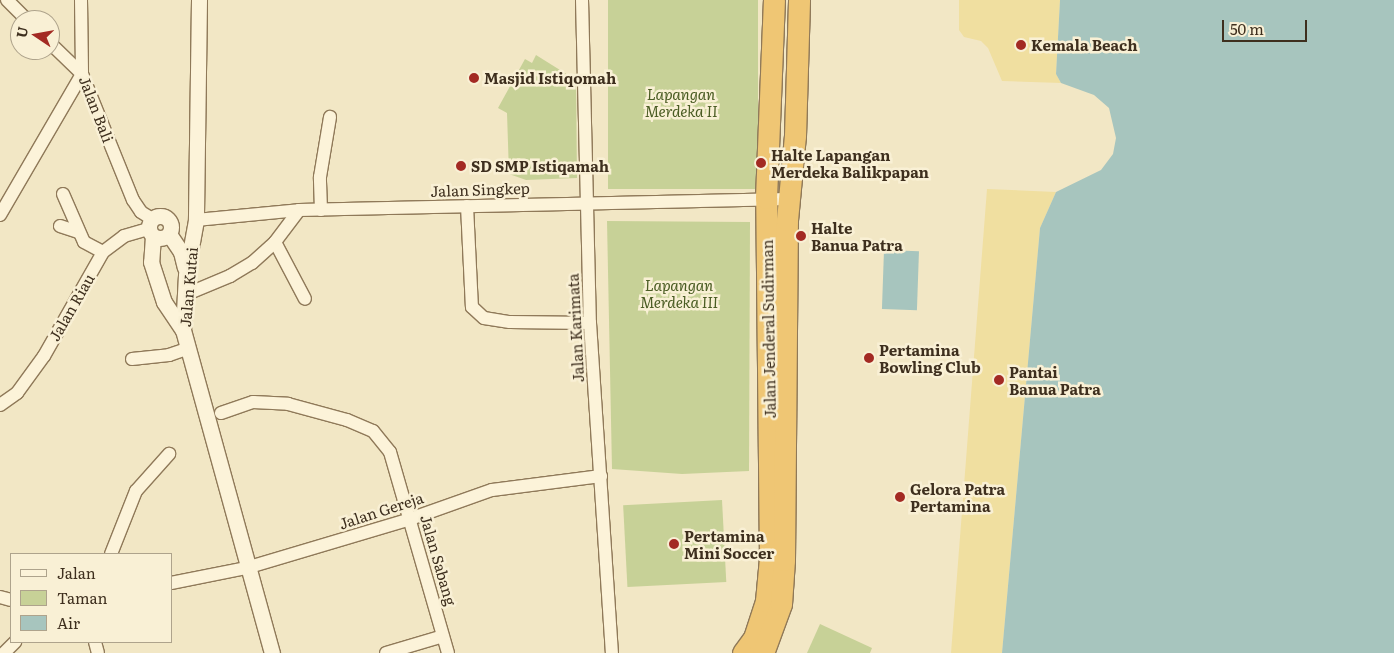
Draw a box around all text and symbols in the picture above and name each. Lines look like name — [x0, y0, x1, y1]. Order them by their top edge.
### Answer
north arrow — [10, 10, 60, 60]
scale bar — [1224, 10, 1309, 42]
text: 50 m — [1230, 17, 1264, 40]
text: U — [10, 25, 32, 40]
place label: Kemala Beach — [1031, 36, 1138, 54]
marker: Kemala Beach — [1015, 39, 1027, 51]
place label: Masjid Istiqomah — [484, 69, 616, 87]
marker: Masjid Istiqomah — [468, 72, 480, 84]
street label: Jalan Bali — [76, 73, 118, 145]
park label: Lapangan Merdeka II — [645, 84, 717, 119]
place label: Halte Lapangan Merdeka Balikpapan — [771, 145, 929, 180]
place label: SD SMP Istiqamah — [471, 157, 609, 175]
marker: Halte Lapangan Merdeka Balikpapan — [755, 157, 767, 169]
marker: SD SMP Istiqamah — [455, 160, 467, 172]
street label: Jalan Singkep — [430, 178, 530, 200]
place label: Halte Banua Patra — [811, 218, 903, 253]
marker: Halte Banua Patra — [795, 230, 807, 242]
street label: Jalan Jenderal Sudirman — [757, 239, 779, 419]
street label: Jalan Kutai — [176, 246, 200, 328]
street label: Jalan Riau — [45, 270, 97, 344]
street label: Jalan Karimata — [563, 273, 587, 383]
park label: Lapangan Merdeka III — [640, 275, 718, 310]
place label: Pertamina Bowling Club — [879, 340, 981, 375]
marker: Pertamina Bowling Club — [863, 352, 875, 364]
place label: Pantai Banua Patra — [1009, 362, 1101, 397]
marker: Pantai Banua Patra — [993, 374, 1005, 386]
place label: Gelora Patra Pertamina — [910, 479, 1005, 514]
street label: Jalan Gereja — [336, 488, 426, 532]
marker: Gelora Patra Pertamina — [894, 491, 906, 503]
street label: Jalan Sabang — [417, 513, 461, 607]
place label: Pertamina Mini Soccer — [684, 526, 774, 561]
marker: Pertamina Mini Soccer — [668, 538, 680, 550]
legend — [10, 553, 172, 643]
text: Jalan — [57, 561, 96, 584]
text: Taman — [57, 586, 107, 609]
text: Air — [57, 611, 80, 634]

